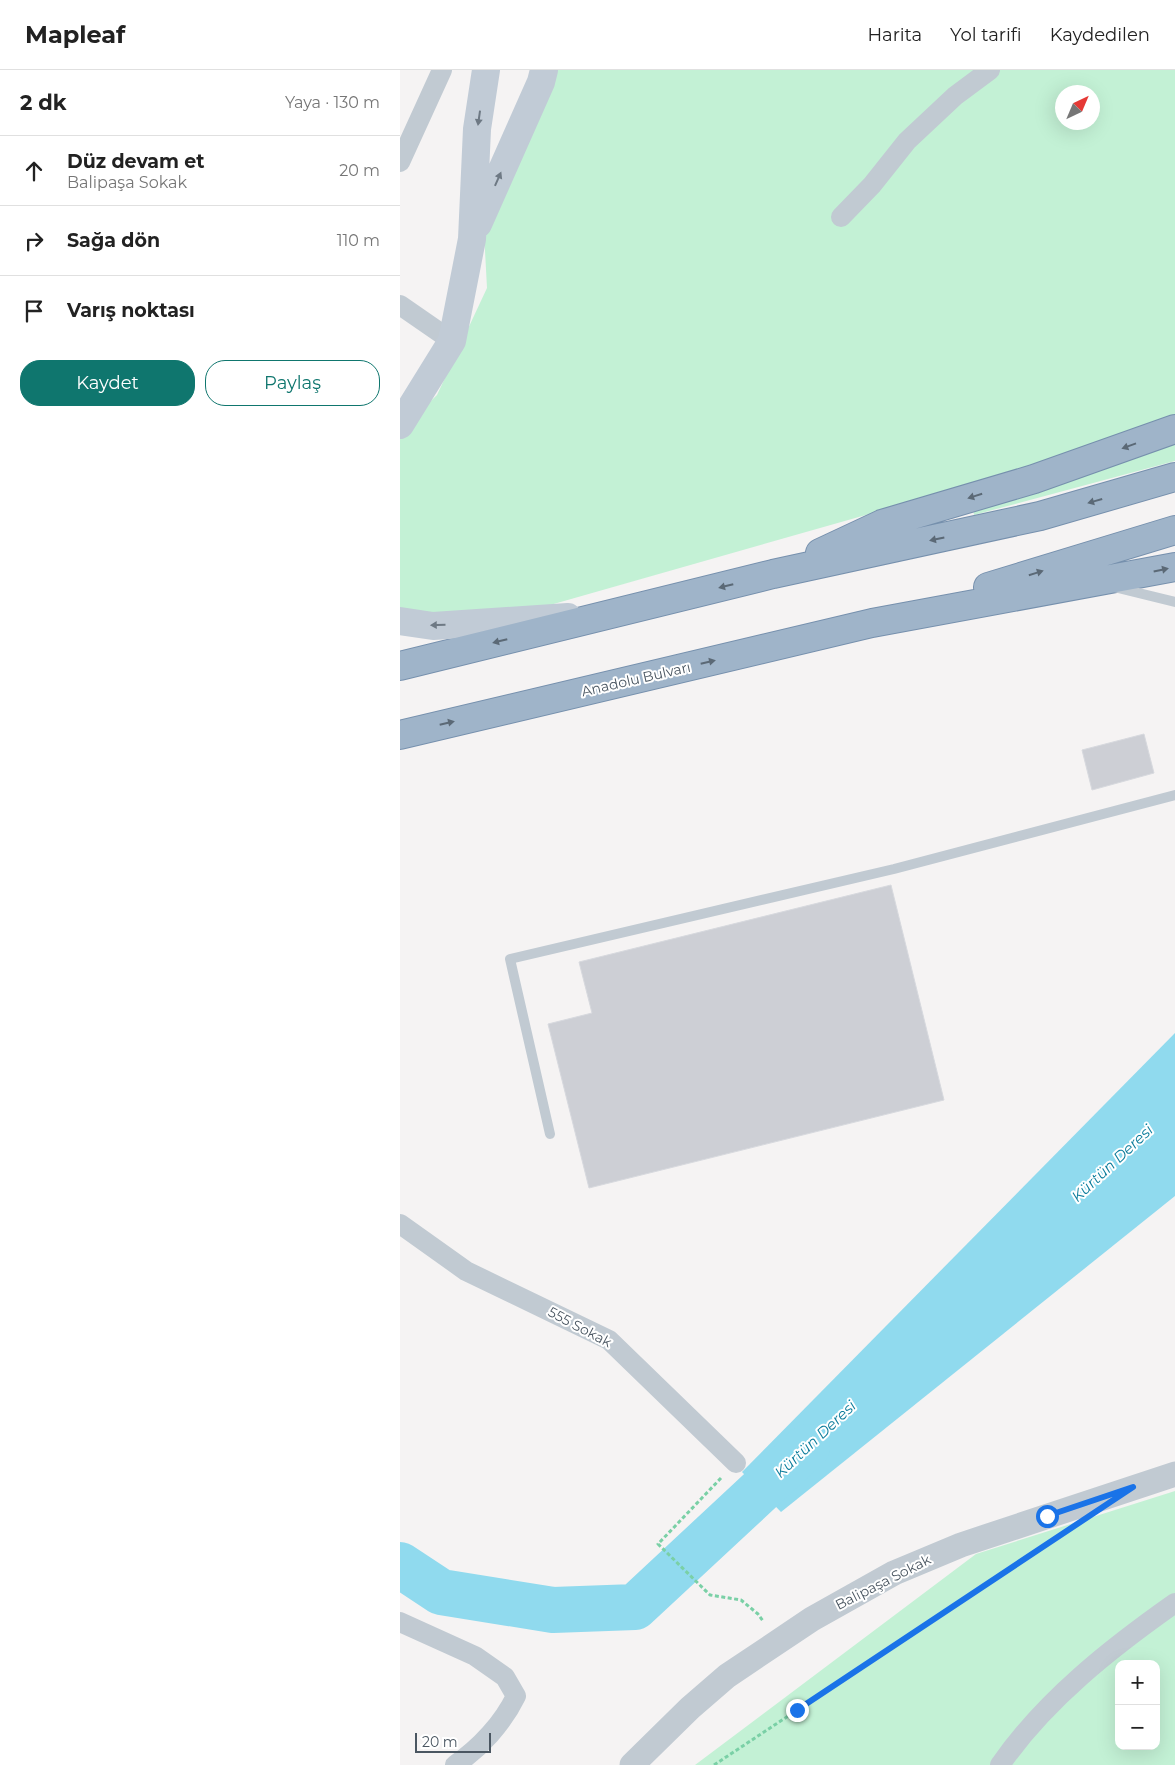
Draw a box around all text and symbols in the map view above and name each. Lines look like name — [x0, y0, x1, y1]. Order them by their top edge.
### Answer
text: Mapleaf — [25, 20, 125, 49]
text: Harita — [867, 24, 922, 46]
text: Yol tarifi — [950, 24, 1022, 46]
text: Kaydedilen — [1050, 24, 1150, 46]
north arrow — [1055, 85, 1100, 130]
text: 2 dk — [20, 90, 67, 115]
text: Yaya · 130 m — [285, 93, 380, 112]
one-way arrow — [474, 111, 482, 127]
text: Düz devam et — [67, 150, 205, 173]
icon: ahead — [20, 157, 48, 185]
text: 20 m — [339, 161, 380, 180]
one-way arrow — [495, 172, 503, 186]
text: Balipaşa Sokak — [67, 173, 187, 192]
icon: right — [20, 227, 48, 255]
text: Sağa dön — [67, 229, 160, 252]
text: 110 m — [337, 231, 380, 250]
icon: arrive — [20, 297, 48, 325]
text: Varış noktası — [67, 299, 195, 322]
button: Kaydet — [20, 360, 195, 406]
button: Paylaş — [205, 360, 380, 406]
one-way arrow — [1122, 443, 1137, 450]
one-way arrow — [967, 493, 982, 501]
one-way arrow — [1087, 497, 1102, 505]
one-way arrow — [929, 535, 944, 543]
one-way arrow — [1153, 566, 1168, 574]
one-way arrow — [1028, 568, 1043, 576]
one-way arrow — [718, 582, 733, 590]
one-way arrow — [430, 621, 446, 629]
one-way arrow — [492, 637, 507, 645]
street label: Anadolu Bulvarı — [580, 658, 692, 700]
one-way arrow — [700, 658, 715, 666]
one-way arrow — [440, 719, 455, 727]
water label: Kürtün Deresi — [1067, 1120, 1157, 1206]
street label: 555 Sokak — [545, 1303, 615, 1352]
water label: Kürtün Deresi — [770, 1396, 860, 1482]
route start — [1036, 1505, 1059, 1528]
street label: Balipaşa Sokak — [832, 1550, 934, 1614]
map controls — [1115, 1660, 1160, 1750]
button: + — [1115, 1660, 1160, 1705]
route end — [786, 1699, 809, 1722]
button: − — [1115, 1705, 1160, 1750]
scale bar — [415, 1730, 491, 1753]
text: 20 m — [422, 1733, 458, 1751]

